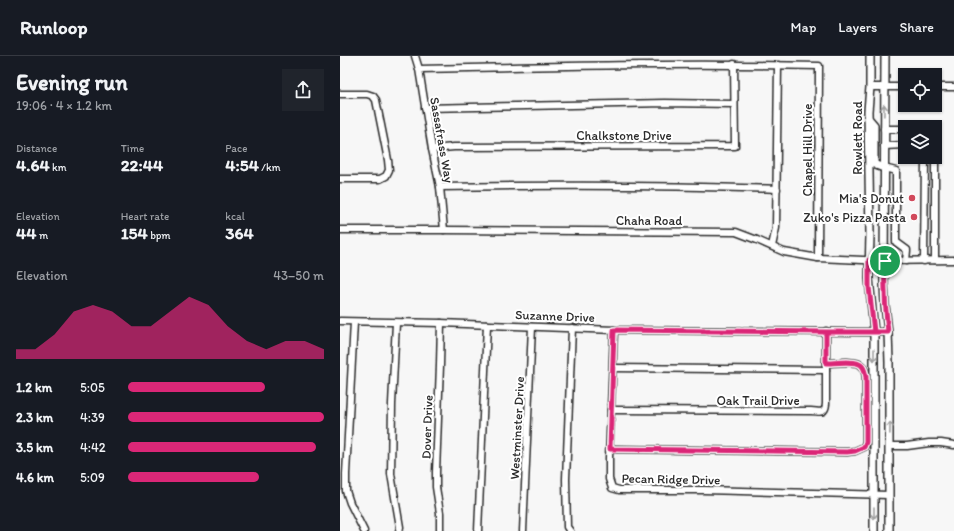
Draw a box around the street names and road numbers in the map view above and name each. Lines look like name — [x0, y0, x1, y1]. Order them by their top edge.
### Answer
street label: Sassafrass Way — [427, 96, 457, 184]
street label: Rowlett Road — [850, 101, 865, 175]
street label: Chapel Hill Drive — [800, 104, 815, 196]
street label: Chalkstone Drive — [576, 128, 672, 143]
street label: Chaha Road — [616, 213, 682, 228]
street label: Suzanne Drive — [515, 307, 595, 325]
street label: Westminster Drive — [507, 376, 527, 480]
street label: Oak Trail Drive — [716, 393, 800, 408]
street label: Dover Drive — [418, 395, 436, 459]
street label: Pecan Ridge Drive — [621, 471, 721, 487]

